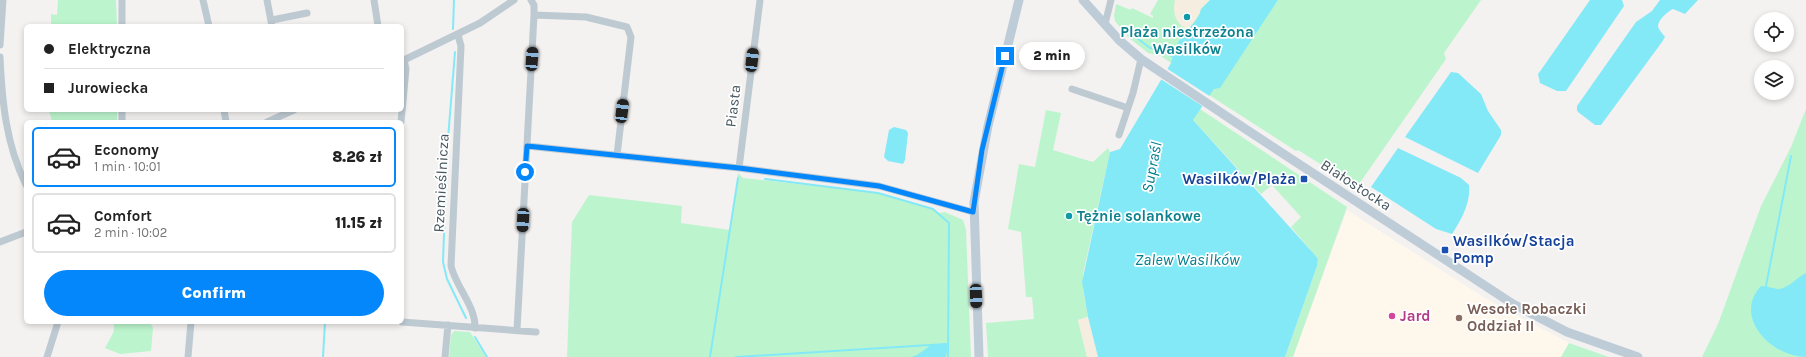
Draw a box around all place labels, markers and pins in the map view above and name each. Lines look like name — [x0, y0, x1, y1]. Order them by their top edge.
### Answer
marker: Plaża niestrzeżona Wasilków — [1182, 12, 1192, 22]
place label: Plaża niestrzeżona Wasilków — [1120, 23, 1254, 58]
place label: Wasilków/Plaża — [1182, 170, 1296, 188]
marker: Wasilków/Plaża — [1299, 174, 1309, 184]
place label: Tężnie solankowe — [1077, 207, 1201, 225]
marker: Tężnie solankowe — [1064, 211, 1074, 221]
place label: Wasilków/Stacja Pomp — [1453, 232, 1575, 267]
marker: Wasilków/Stacja Pomp — [1440, 245, 1450, 255]
place label: Wesołe Robaczki Oddział II — [1467, 300, 1587, 335]
place label: Jard — [1400, 307, 1431, 325]
marker: Jard — [1387, 311, 1397, 321]
marker: Wesołe Robaczki Oddział II — [1454, 313, 1464, 323]

